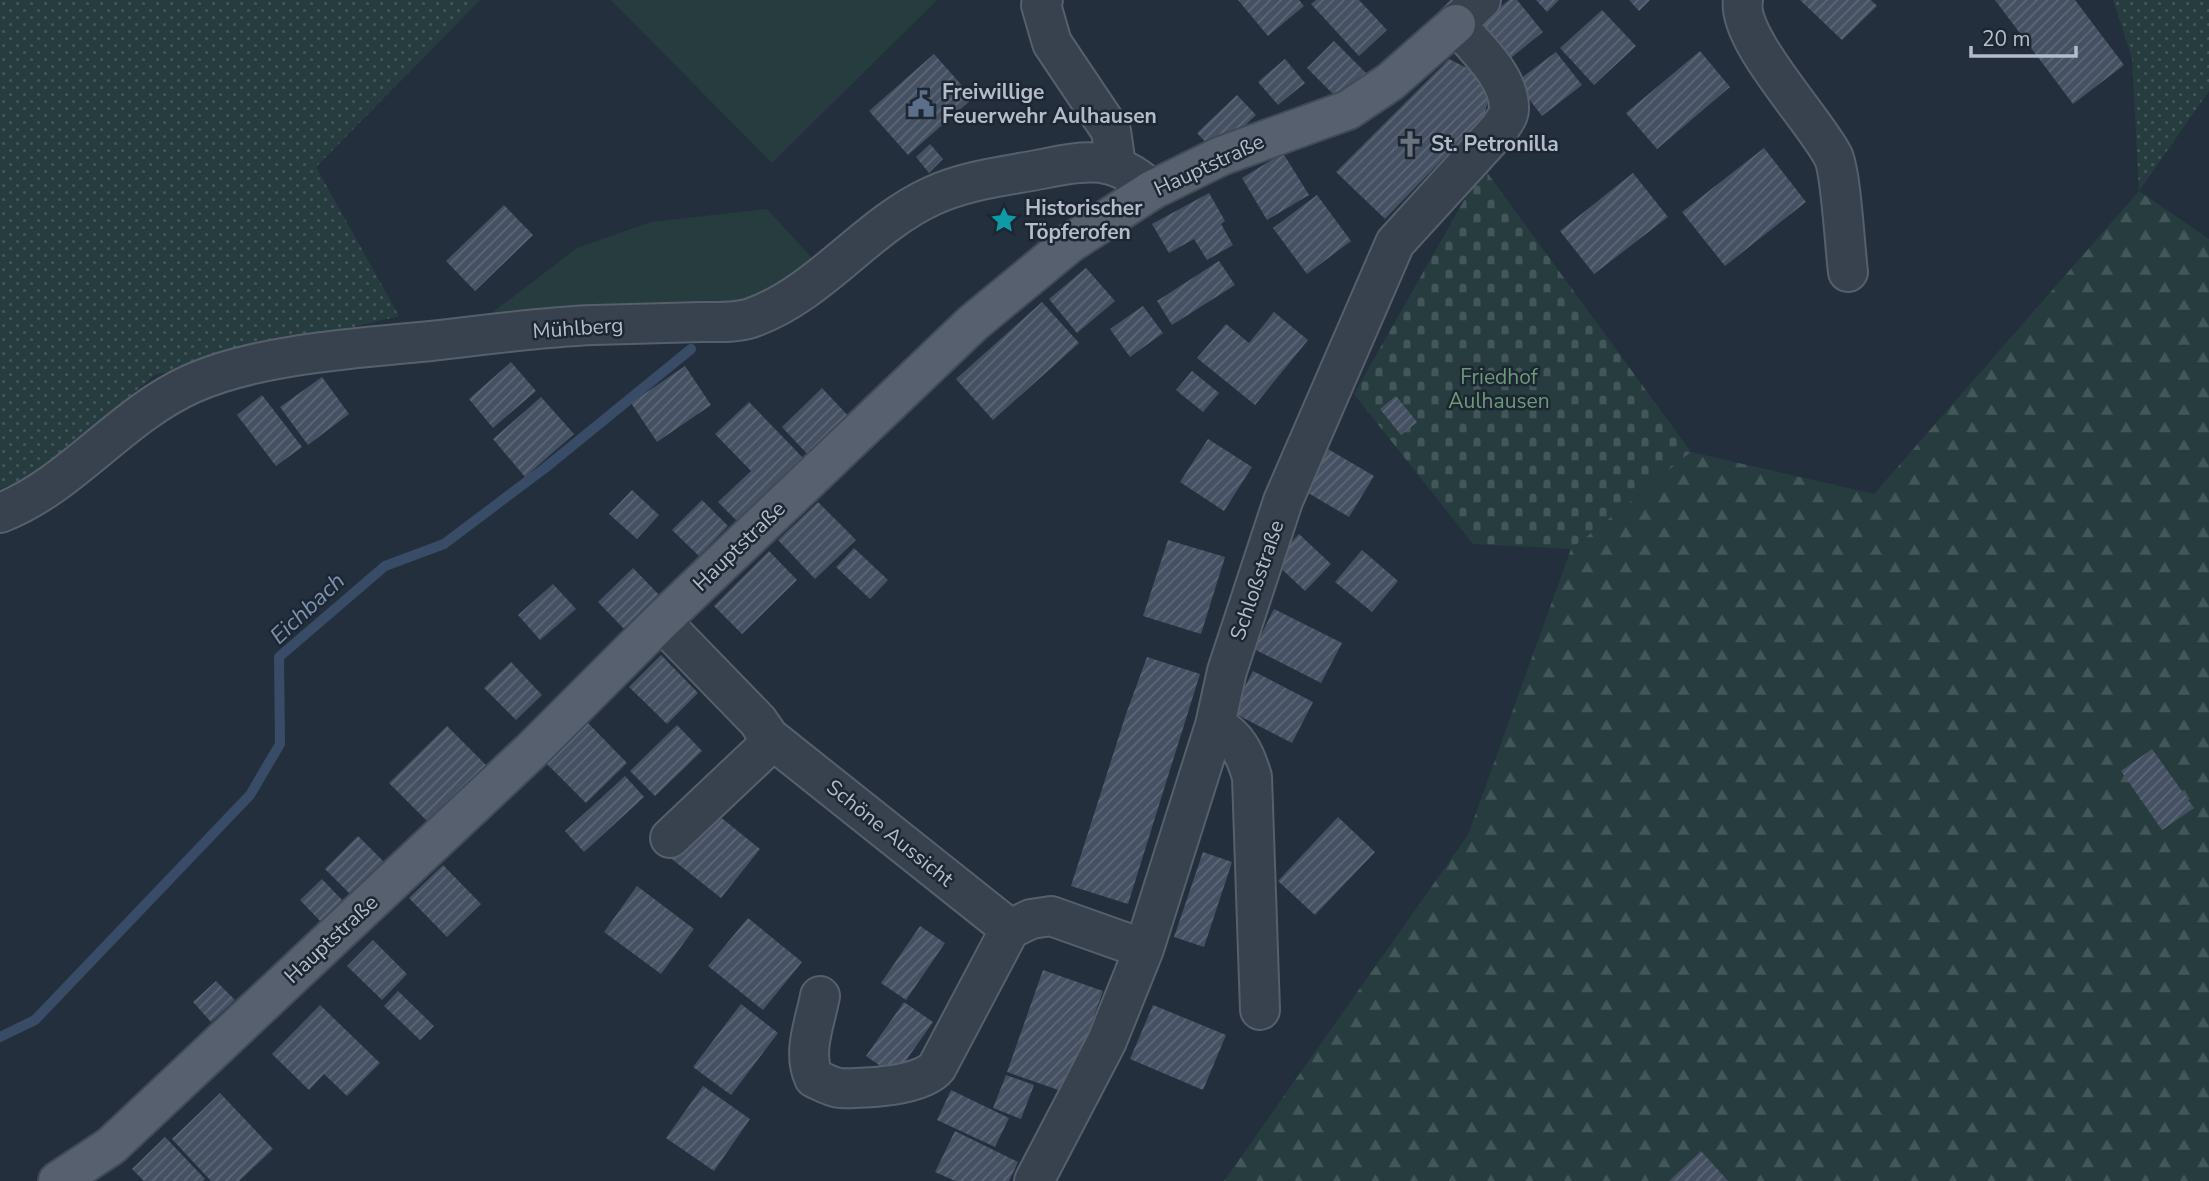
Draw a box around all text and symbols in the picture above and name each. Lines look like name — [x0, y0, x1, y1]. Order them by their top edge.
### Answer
scale bar — [1971, 14, 2076, 58]
text: 20 m — [1982, 25, 2031, 53]
place label: Freiwillige Feuerwehr Aulhausen — [942, 78, 1157, 130]
public building icon: Freiwillige Feuerwehr Aulhausen — [906, 89, 936, 119]
street label: Hauptstraße — [1149, 127, 1269, 203]
church icon: St. Petronilla — [1395, 129, 1425, 159]
place label: St. Petronilla — [1431, 130, 1559, 158]
place label: Historischer Töpferofen — [1025, 194, 1143, 246]
place icon: Historischer Töpferofen — [989, 205, 1019, 235]
street label: Mühlberg — [532, 311, 624, 345]
park label: Friedhof Aulhausen — [1448, 363, 1550, 415]
street label: Hauptstraße — [687, 495, 791, 597]
street label: Schloßstraße — [1223, 516, 1291, 644]
water label: Eichbach — [263, 566, 351, 651]
street label: Schöne Aussicht — [821, 773, 960, 893]
street label: Hauptstraße — [278, 888, 384, 990]

